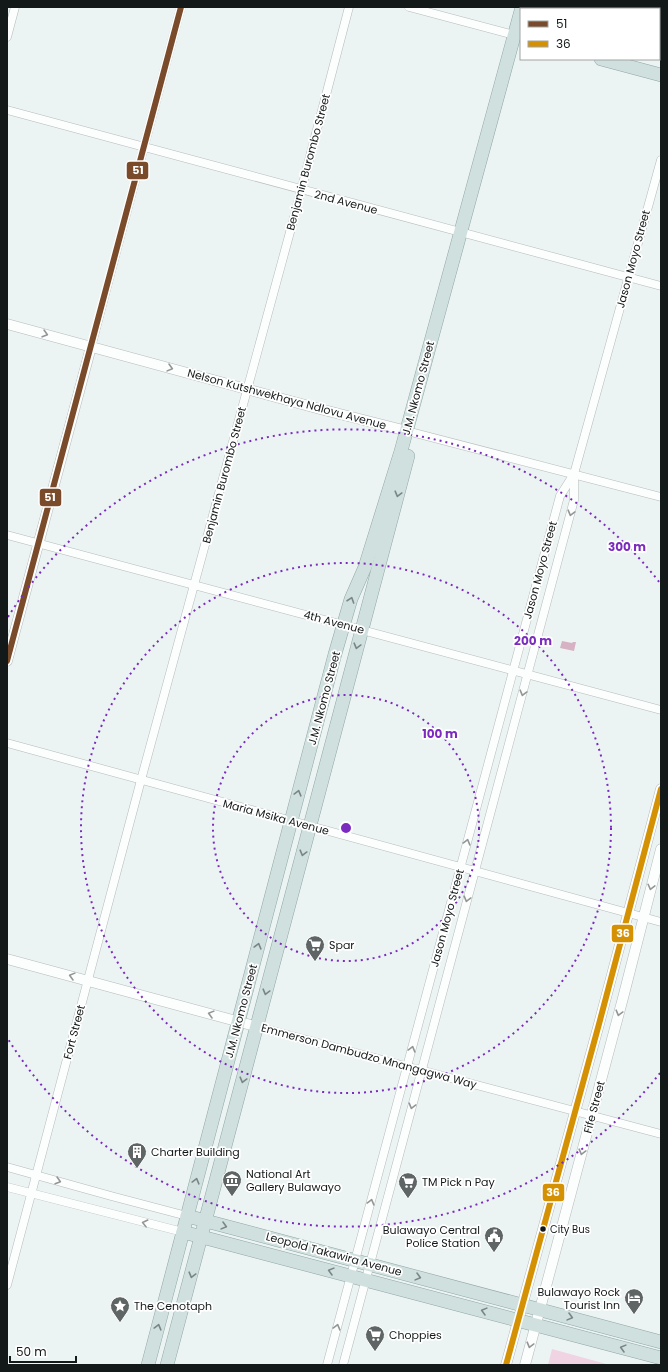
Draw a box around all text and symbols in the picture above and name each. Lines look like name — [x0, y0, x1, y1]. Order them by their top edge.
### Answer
legend — [520, 8, 660, 60]
text: 51 — [556, 15, 567, 32]
text: 36 — [556, 35, 571, 52]
street label: Benjamin Burombo Street — [282, 92, 334, 232]
line badge: 51 — [126, 161, 149, 180]
text: 51 — [132, 162, 144, 178]
street label: 2nd Avenue — [313, 186, 380, 218]
street label: Jason Moyo Street — [612, 208, 654, 310]
one-way arrow — [41, 329, 48, 338]
street label: J.M. Nkomo Street — [398, 339, 438, 437]
one-way arrow — [167, 364, 173, 372]
street label: Nelson Kutshwekhaya Ndlovu Avenue — [186, 365, 388, 433]
street label: Benjamin Burombo Street — [198, 405, 250, 545]
line badge: 51 — [39, 488, 62, 507]
text: 51 — [44, 489, 56, 505]
one-way arrow — [395, 490, 403, 497]
one-way arrow — [567, 509, 576, 516]
street label: Jason Moyo Street — [519, 519, 561, 621]
text: 300 m — [608, 538, 646, 555]
one-way arrow — [346, 597, 354, 604]
street label: 4th Avenue — [302, 606, 366, 638]
text: 200 m — [514, 632, 552, 649]
one-way arrow — [353, 642, 362, 649]
street label: J.M. Nkomo Street — [304, 649, 344, 747]
one-way arrow — [519, 689, 528, 696]
text: 100 m — [422, 725, 458, 742]
one-way arrow — [294, 790, 302, 796]
street label: Maria Msika Avenue — [221, 795, 331, 839]
centre of rings — [339, 821, 353, 835]
one-way arrow — [462, 839, 471, 846]
one-way arrow — [299, 849, 308, 856]
street label: Jason Moyo Street — [426, 867, 468, 969]
one-way arrow — [648, 884, 656, 890]
one-way arrow — [464, 896, 472, 902]
line badge: 36 — [611, 924, 634, 943]
text: 36 — [616, 925, 630, 941]
supermarket icon: Spar — [304, 934, 326, 962]
place label: Spar — [329, 937, 354, 953]
one-way arrow — [253, 942, 262, 949]
street label: J.M. Nkomo Street — [221, 962, 261, 1060]
one-way arrow — [69, 973, 75, 981]
one-way arrow — [262, 989, 271, 996]
street label: Fort Street — [59, 1003, 89, 1061]
one-way arrow — [615, 1009, 624, 1016]
one-way arrow — [208, 1010, 215, 1019]
street label: Emmerson Dambudzo Mnangagwa Way — [259, 1019, 479, 1093]
one-way arrow — [407, 1046, 415, 1052]
one-way arrow — [239, 1076, 248, 1083]
street label: Fife Street — [579, 1079, 609, 1135]
one-way arrow — [408, 1102, 417, 1109]
building icon: Charter Building — [126, 1141, 148, 1169]
place label: Charter Building — [151, 1144, 240, 1160]
one-way arrow — [578, 1148, 587, 1155]
place label: National Art Gallery Bulawayo — [246, 1166, 341, 1195]
museum icon: National Art Gallery Bulawayo — [221, 1169, 243, 1197]
supermarket icon: TM Pick n Pay — [397, 1171, 419, 1199]
place label: TM Pick n Pay — [422, 1174, 495, 1190]
one-way arrow — [54, 1176, 61, 1185]
one-way arrow — [191, 1178, 200, 1185]
line badge: 36 — [542, 1183, 565, 1202]
text: 36 — [546, 1184, 560, 1200]
one-way arrow — [366, 1199, 374, 1205]
one-way arrow — [142, 1219, 148, 1227]
one-way arrow — [221, 1221, 228, 1229]
place label: Bulawayo Central Police Station — [383, 1222, 480, 1251]
place label: City Bus — [550, 1222, 590, 1237]
marker: City Bus — [538, 1224, 548, 1234]
public building icon: Bulawayo Central Police Station — [483, 1225, 505, 1253]
street label: Leopold Takawira Avenue — [264, 1228, 404, 1280]
one-way arrow — [328, 1267, 335, 1276]
one-way arrow — [188, 1272, 196, 1278]
one-way arrow — [414, 1272, 421, 1281]
place label: Bulawayo Rock Tourist Inn — [537, 1284, 620, 1313]
hotel icon: Bulawayo Rock Tourist Inn — [623, 1287, 645, 1315]
place icon: The Cenotaph — [109, 1295, 131, 1323]
place label: The Cenotaph — [134, 1298, 212, 1314]
one-way arrow — [481, 1308, 487, 1316]
one-way arrow — [567, 1313, 574, 1321]
one-way arrow — [153, 1324, 161, 1331]
one-way arrow — [332, 1324, 341, 1331]
supermarket icon: Choppies — [364, 1324, 386, 1352]
place label: Choppies — [389, 1327, 442, 1343]
scale bar — [10, 1338, 76, 1364]
one-way arrow — [526, 1341, 535, 1348]
text: 50 m — [16, 1343, 47, 1360]
one-way arrow — [620, 1344, 626, 1352]

